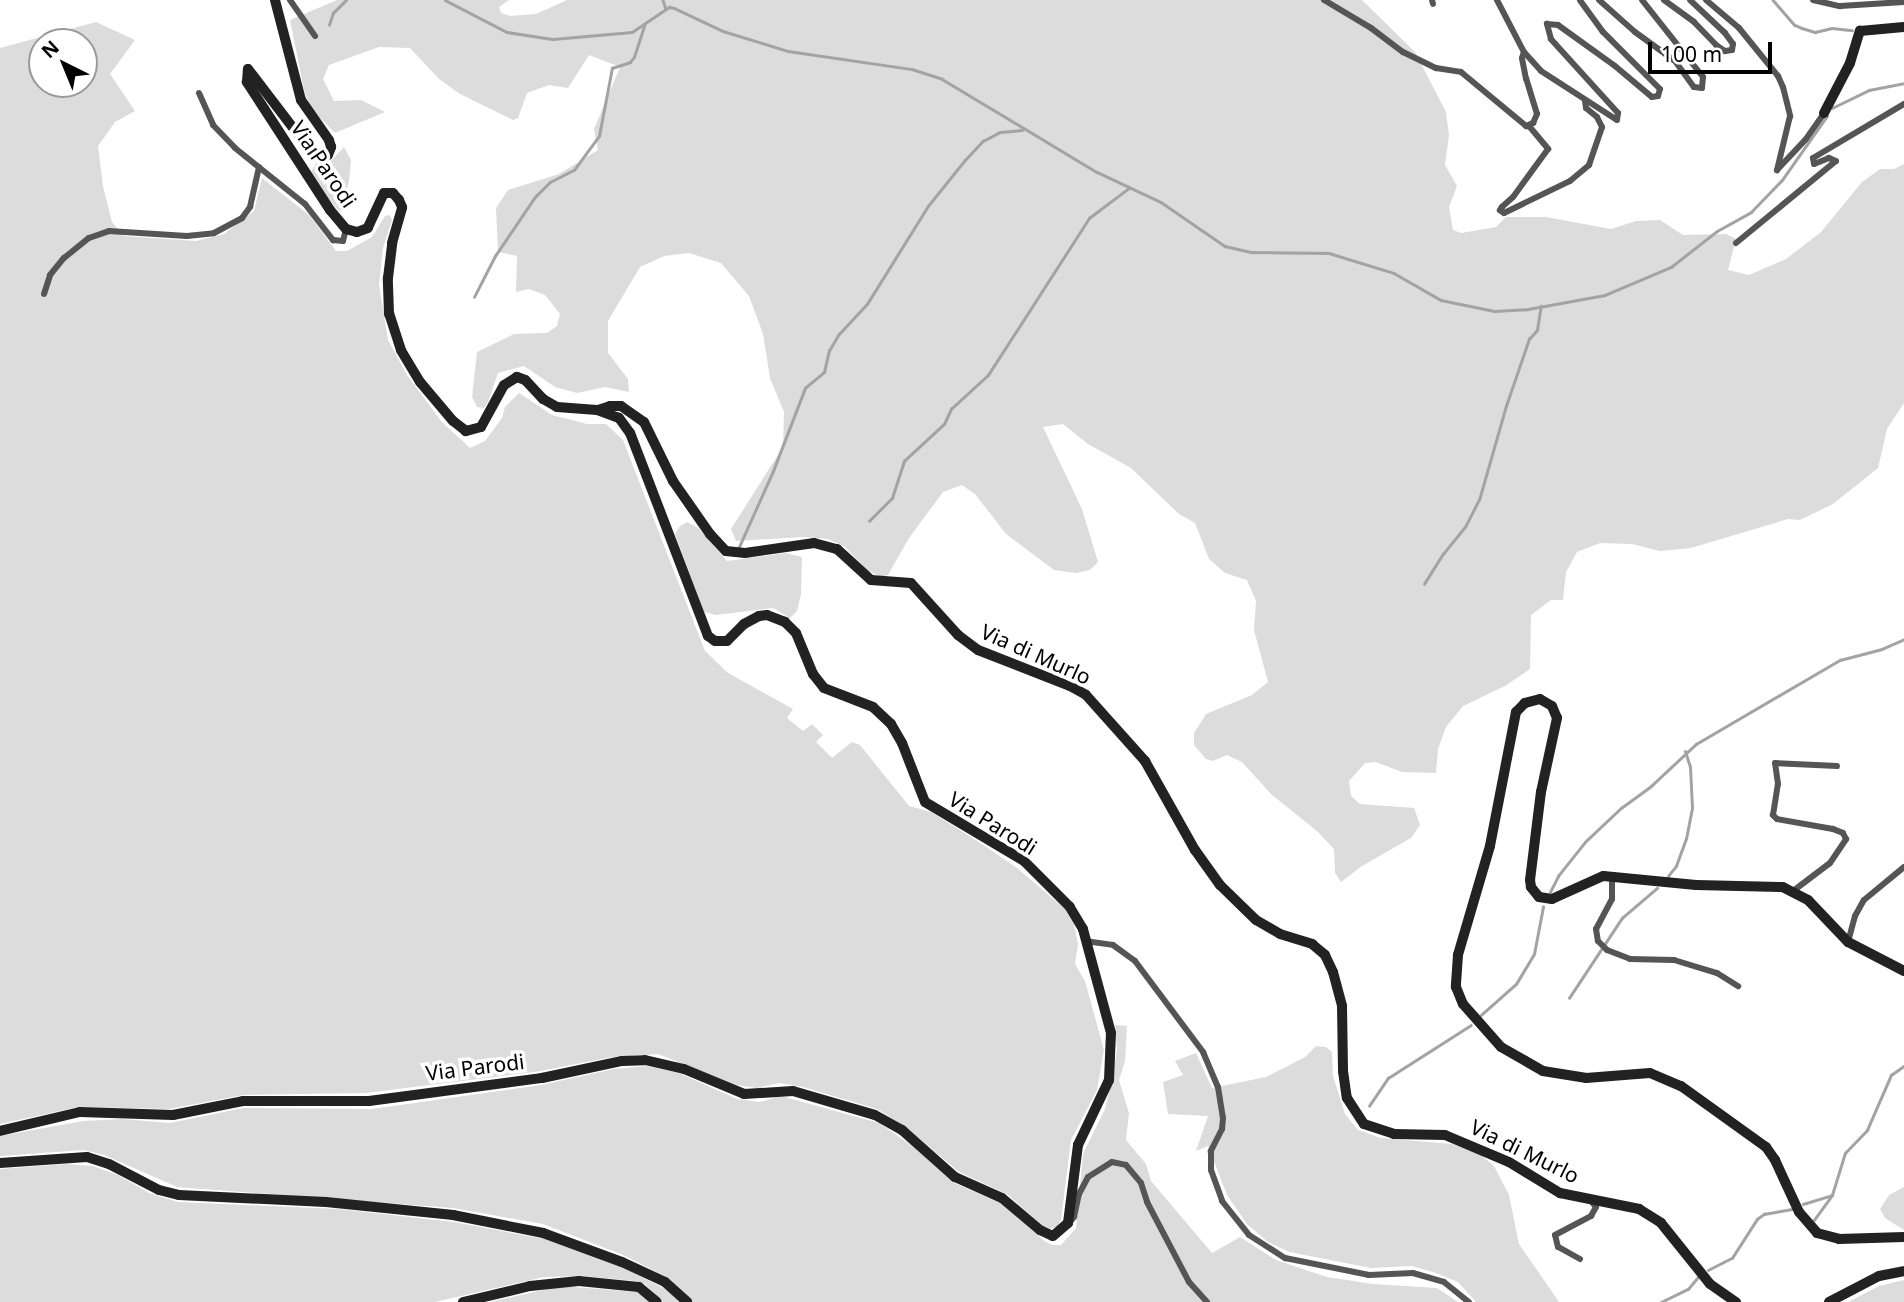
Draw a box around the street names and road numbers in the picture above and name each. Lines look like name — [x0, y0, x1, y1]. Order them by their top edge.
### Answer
street label: Via Parodi — [286, 116, 362, 212]
street label: Via di Murlo — [977, 619, 1095, 689]
street label: Via Parodi — [944, 786, 1042, 860]
street label: Via Parodi — [424, 1048, 526, 1086]
street label: Via di Murlo — [1467, 1114, 1583, 1188]

